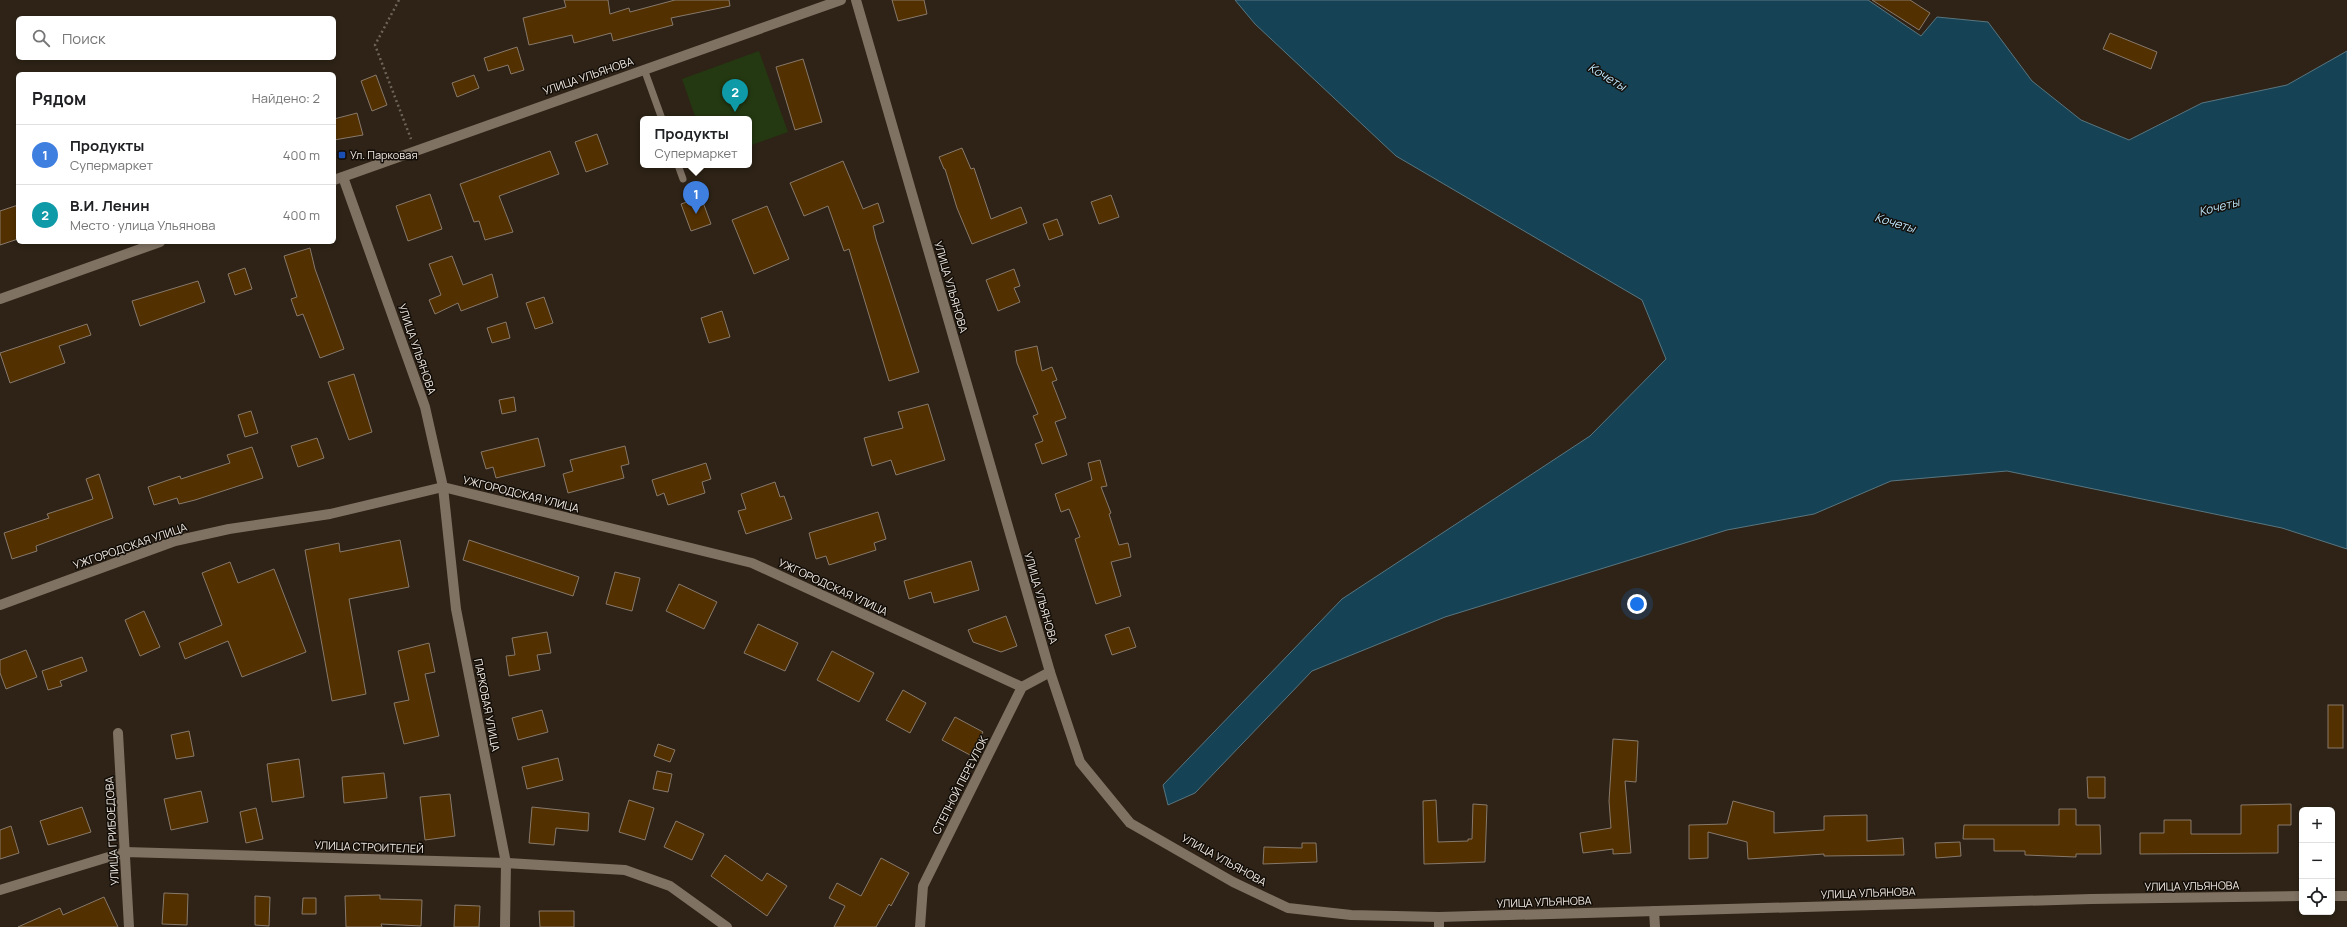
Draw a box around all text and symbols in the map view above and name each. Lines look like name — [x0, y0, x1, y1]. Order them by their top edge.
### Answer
search box — [16, 16, 336, 60]
icon: search — [30, 27, 52, 49]
text: Поиск — [62, 28, 106, 49]
street label: УЛИЦА УЛЬЯНОВА — [540, 53, 635, 98]
water label: Кочеты — [1585, 59, 1630, 95]
pin: 2 — [722, 79, 748, 112]
text: Рядом — [32, 87, 86, 110]
text: Найдено: 2 — [252, 89, 320, 107]
popup — [640, 116, 752, 168]
text: Продукты — [654, 123, 729, 144]
text: Продукты — [70, 135, 144, 156]
text: Супермаркет — [654, 144, 738, 162]
text: 1 — [42, 146, 48, 164]
text: 400 m — [283, 146, 320, 164]
place label: Ул. Парковая — [350, 147, 417, 162]
marker: Ул. Парковая — [337, 150, 347, 160]
text: Супермаркет — [70, 156, 153, 174]
pin: 1 — [683, 181, 709, 214]
water label: Кочеты — [2197, 193, 2242, 220]
text: В.И. Ленин — [70, 195, 150, 216]
text: 2 — [41, 206, 49, 224]
text: 400 m — [283, 206, 320, 224]
water label: Кочеты — [1873, 208, 1918, 237]
text: Место · улица Ульянова — [70, 216, 215, 234]
street label: УЛИЦА УЛЬЯНОВА — [931, 239, 972, 335]
street label: УЛИЦА УЛЬЯНОВА — [395, 301, 440, 396]
street label: УЖГОРОДСКАЯ УЛИЦА — [461, 472, 581, 515]
street label: УЖГОРОДСКАЯ УЛИЦА — [71, 519, 189, 572]
street label: УЛИЦА УЛЬЯНОВА — [1021, 550, 1062, 646]
street label: УЖГОРОДСКАЯ УЛИЦА — [776, 555, 891, 619]
your location — [1627, 594, 1647, 614]
street label: ПАРКОВАЯ УЛИЦА — [471, 657, 504, 753]
street label: СТЕПНОЙ ПЕРЕУЛОК — [928, 733, 991, 837]
street label: УЛИЦА ГРИБОЕДОВА — [101, 776, 122, 886]
map controls — [2299, 807, 2335, 915]
button: + — [2299, 807, 2335, 843]
street label: УЛИЦА УЛЬЯНОВА — [1179, 830, 1269, 889]
street label: УЛИЦА СТРОИТЕЛЕЙ — [314, 837, 424, 856]
button: − — [2299, 843, 2335, 879]
street label: УЛИЦА УЛЬЯНОВА — [2144, 877, 2240, 894]
button: locate — [2299, 879, 2335, 915]
street label: УЛИЦА УЛЬЯНОВА — [1820, 883, 1916, 902]
street label: УЛИЦА УЛЬЯНОВА — [1496, 892, 1592, 911]

